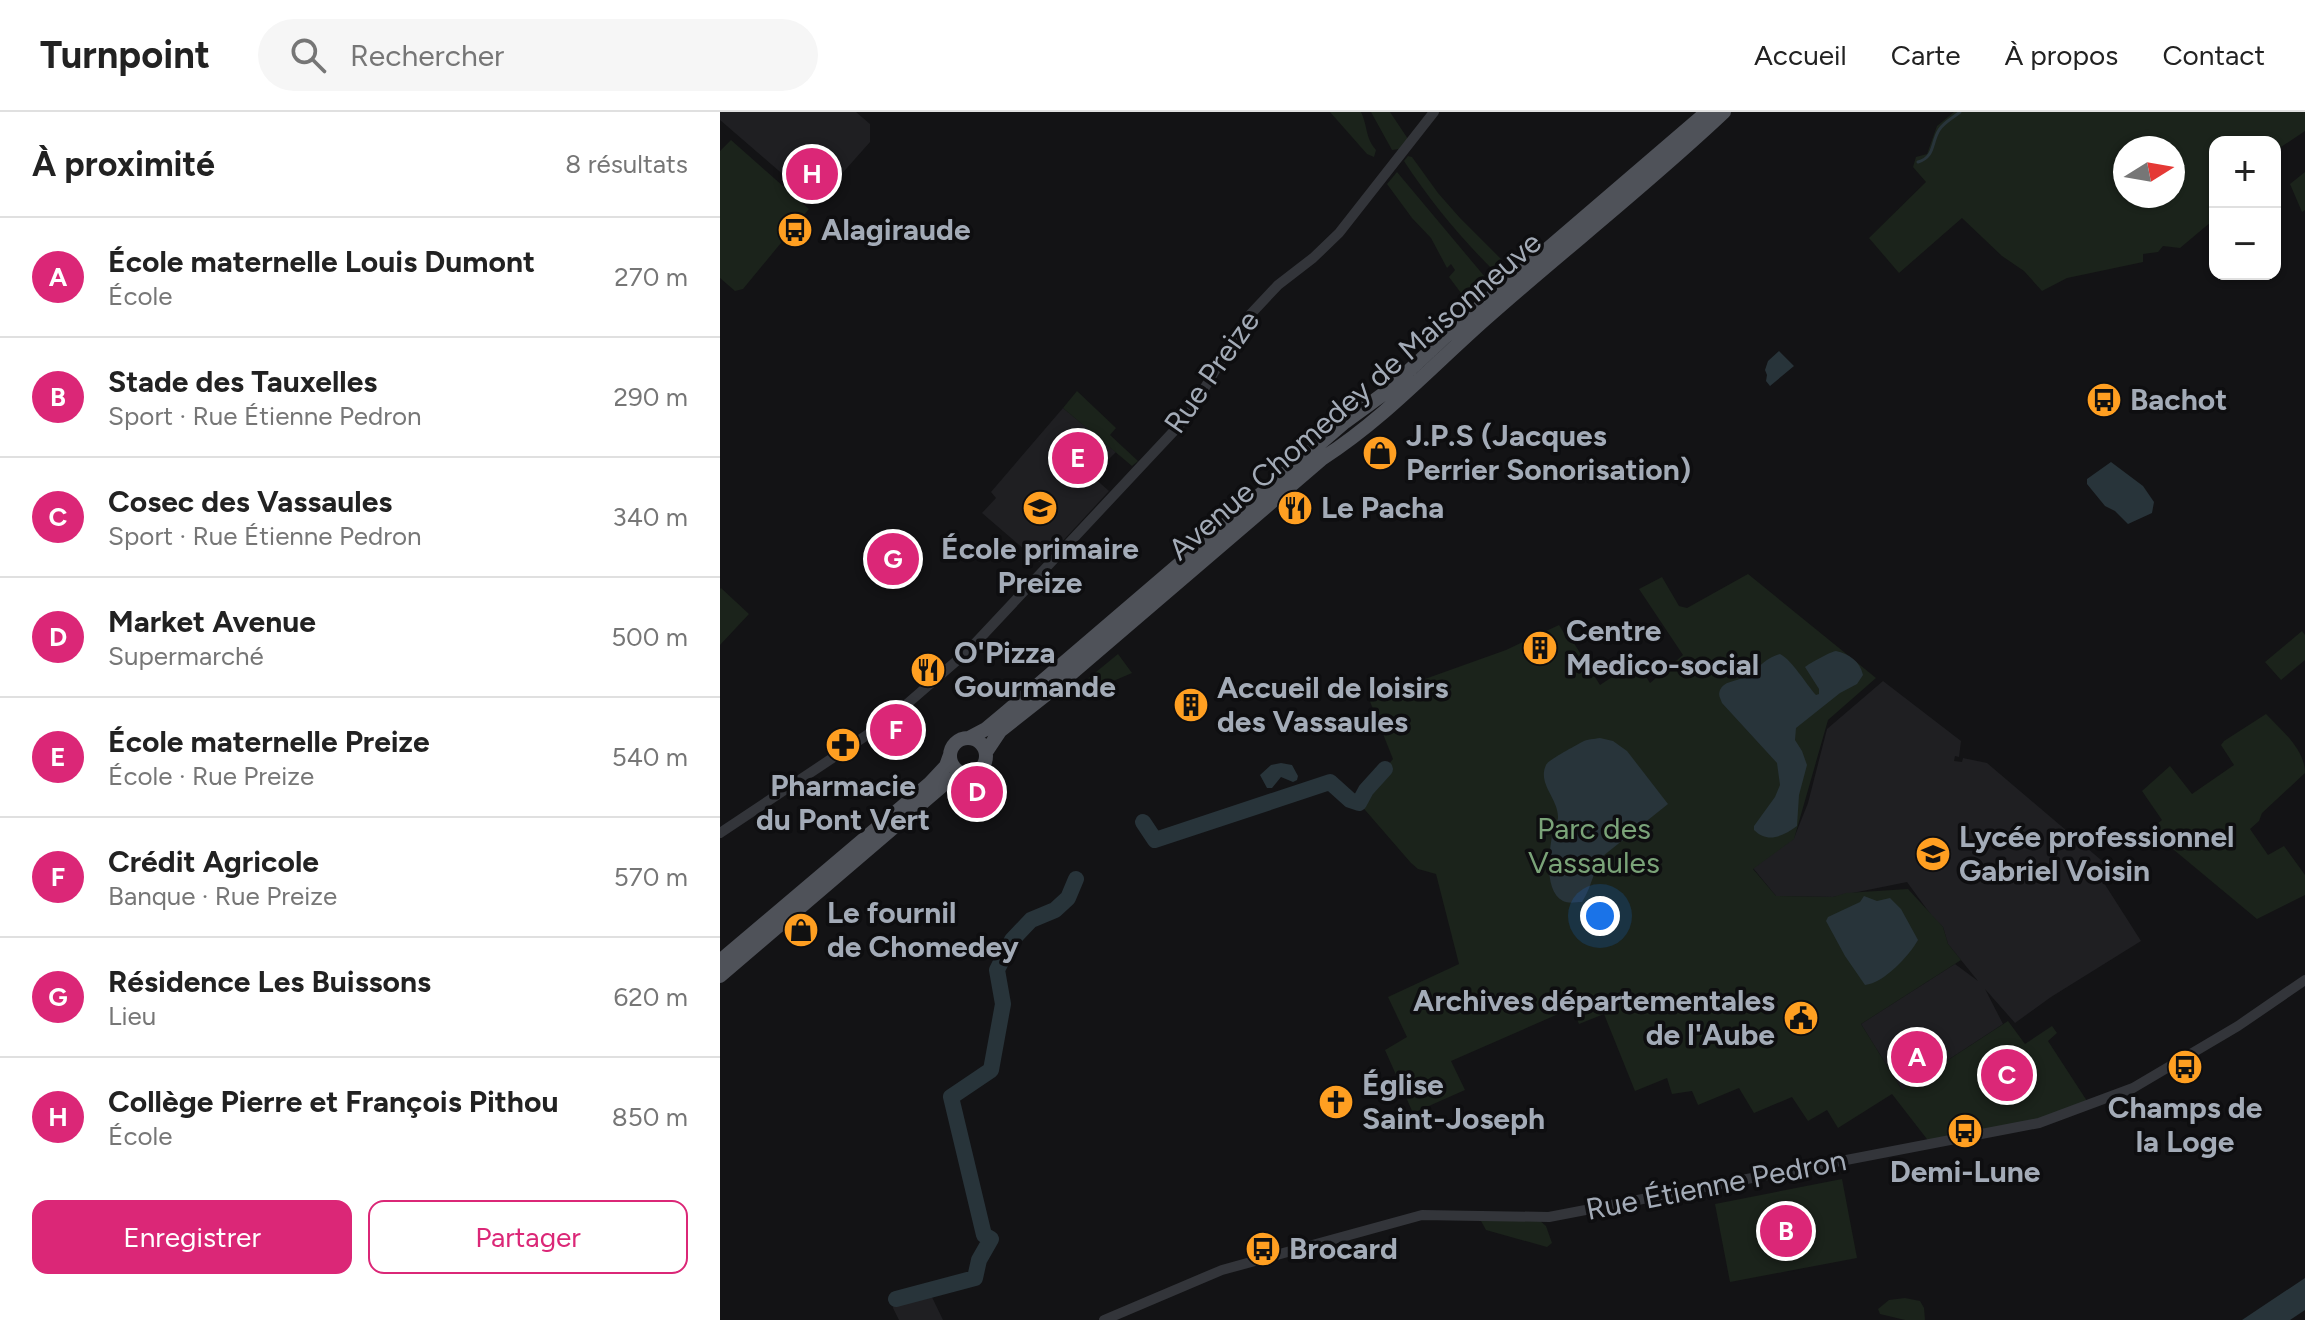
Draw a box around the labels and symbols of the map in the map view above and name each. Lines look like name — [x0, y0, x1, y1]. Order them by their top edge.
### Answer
north arrow — [2113, 136, 2185, 208]
pin: H — [786, 144, 838, 204]
bus stop icon: Alagiraude — [776, 211, 814, 249]
place label: Alagiraude — [821, 211, 971, 248]
street label: Avenue Chomedey de Maisonneuve — [1161, 224, 1549, 568]
street label: Rue Preize — [1156, 303, 1267, 440]
bus stop icon: Bachot — [2085, 381, 2123, 419]
place label: Bachot — [2130, 381, 2227, 418]
place label: J.P.S (Jacques Perrier Sonorisation) — [1406, 417, 1691, 488]
pin: E — [1052, 428, 1104, 488]
shop icon: J.P.S (Jacques Perrier Sonorisation) — [1361, 434, 1399, 472]
school or university icon: École primaire Preize — [1021, 489, 1059, 527]
restaurant icon: Le Pacha — [1276, 489, 1314, 527]
place label: Le Pacha — [1321, 489, 1444, 526]
pin: G — [867, 529, 919, 589]
place label: École primaire Preize — [941, 530, 1139, 601]
place label: Centre Medico-social — [1566, 612, 1759, 683]
building icon: Centre Medico-social — [1521, 629, 1559, 667]
place label: O'Pizza Gourmande — [954, 634, 1116, 705]
restaurant icon: O'Pizza Gourmande — [909, 651, 947, 689]
place label: Accueil de loisirs des Vassaules — [1217, 669, 1448, 740]
building icon: Accueil de loisirs des Vassaules — [1172, 686, 1210, 724]
pin: F — [870, 700, 922, 760]
pharmacy icon: Pharmacie du Pont Vert — [824, 726, 862, 764]
pin: D — [951, 762, 1003, 822]
place label: Pharmacie du Pont Vert — [756, 767, 930, 838]
park label: Parc des Vassaules — [1528, 810, 1660, 881]
place label: Lycée professionnel Gabriel Voisin — [1959, 818, 2234, 889]
school or university icon: Lycée professionnel Gabriel Voisin — [1914, 835, 1952, 873]
place label: Le fournil de Chomedey — [827, 894, 1019, 965]
your location — [1580, 896, 1620, 936]
shop icon: Le fournil de Chomedey — [782, 911, 820, 949]
place label: Archives départementales de l'Aube — [1413, 982, 1775, 1053]
public building icon: Archives départementales de l'Aube — [1782, 999, 1820, 1037]
pin: A — [1891, 1027, 1943, 1087]
pin: C — [1981, 1045, 2033, 1105]
bus stop icon: Champs de la Loge — [2166, 1048, 2204, 1086]
place label: Église Saint-Joseph — [1362, 1066, 1545, 1137]
church icon: Église Saint-Joseph — [1317, 1083, 1355, 1121]
place label: Champs de la Loge — [2108, 1089, 2263, 1160]
bus stop icon: Demi-Lune — [1946, 1112, 1984, 1150]
street label: Rue Étienne Pedron — [1583, 1141, 1849, 1228]
place label: Demi-Lune — [1890, 1153, 2041, 1190]
pin: B — [1760, 1201, 1812, 1261]
bus stop icon: Brocard — [1244, 1230, 1282, 1268]
place label: Brocard — [1289, 1230, 1398, 1267]

